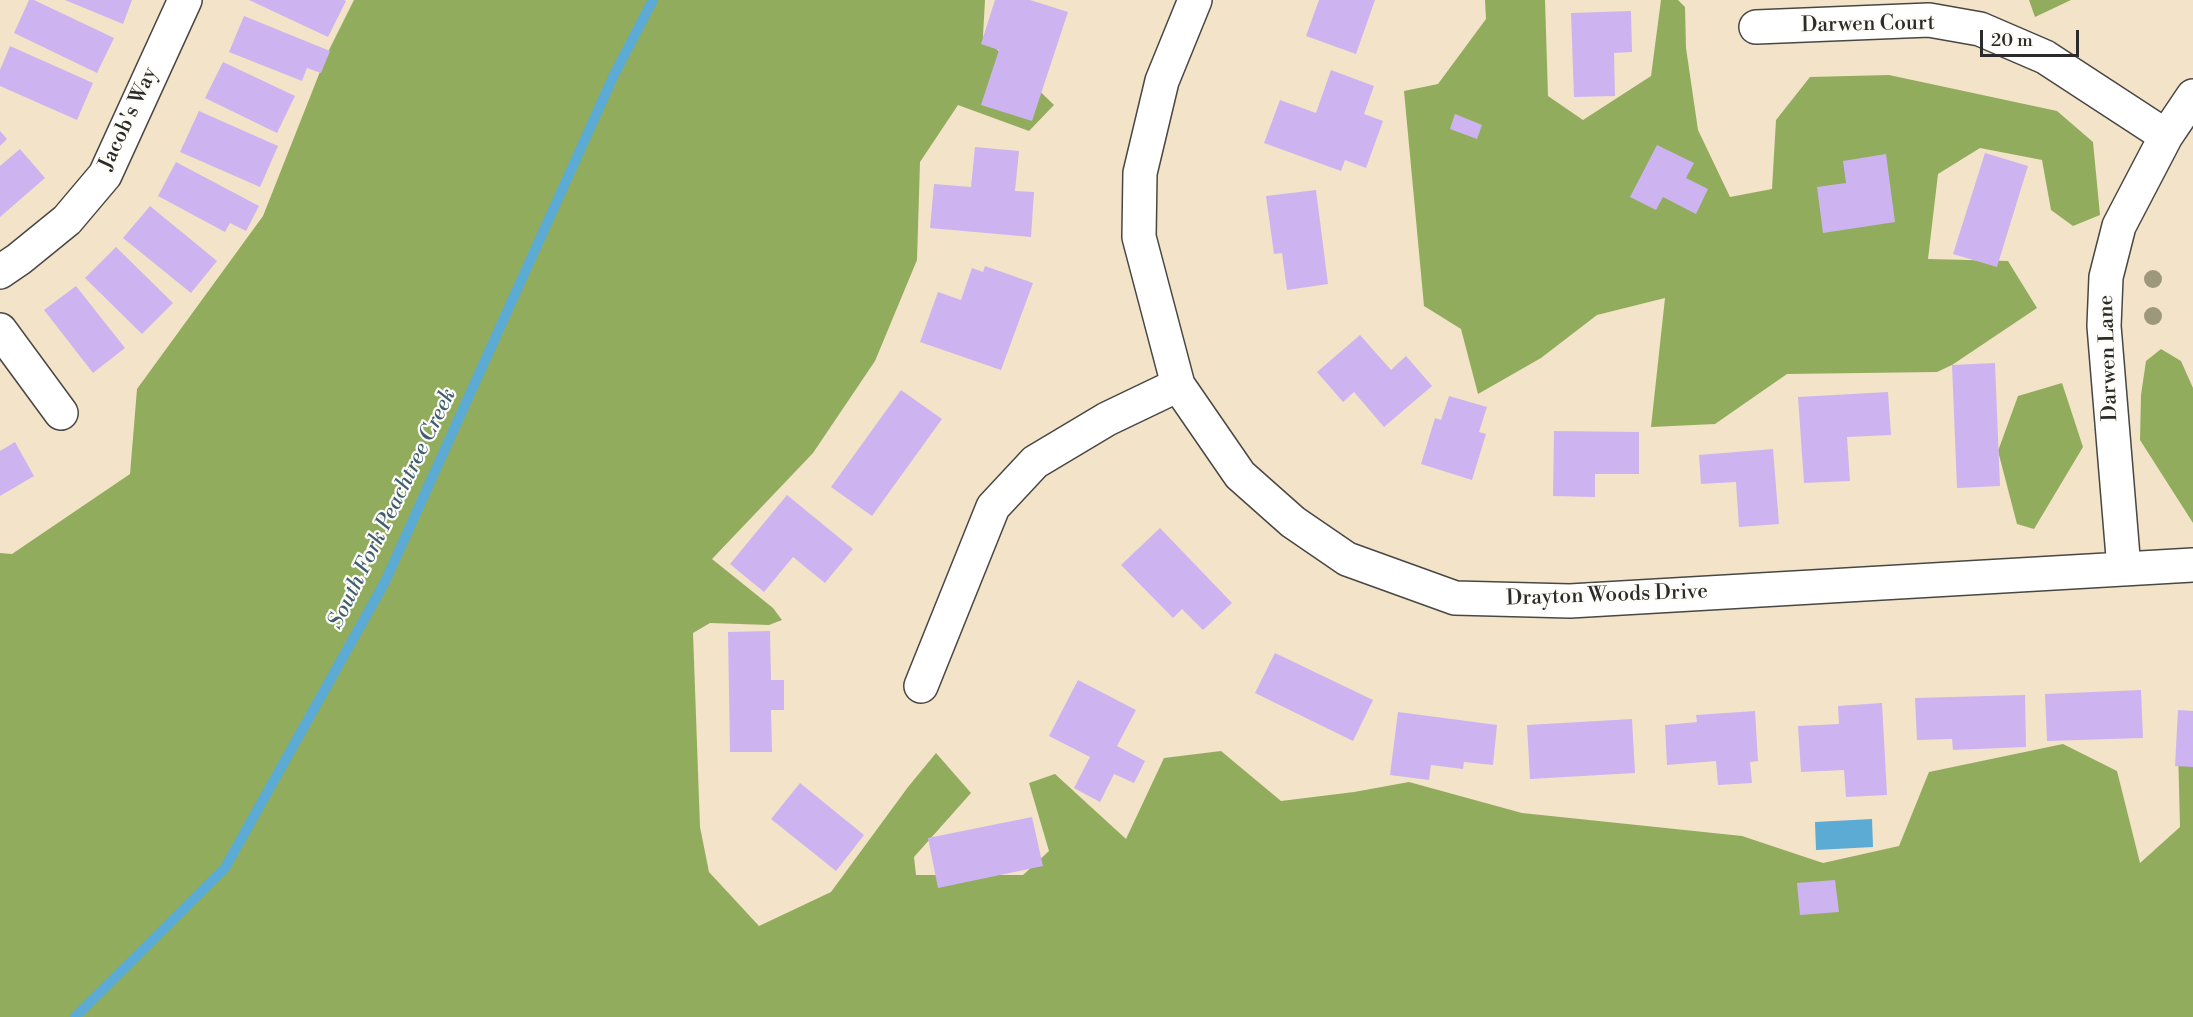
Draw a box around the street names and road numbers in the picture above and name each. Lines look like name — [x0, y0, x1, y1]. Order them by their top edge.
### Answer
street label: Darwen Court — [1801, 11, 1935, 39]
street label: Jacob's Way — [94, 64, 164, 174]
street label: Darwen Lane — [2094, 294, 2124, 422]
street label: Drayton Woods Drive — [1506, 580, 1708, 612]

